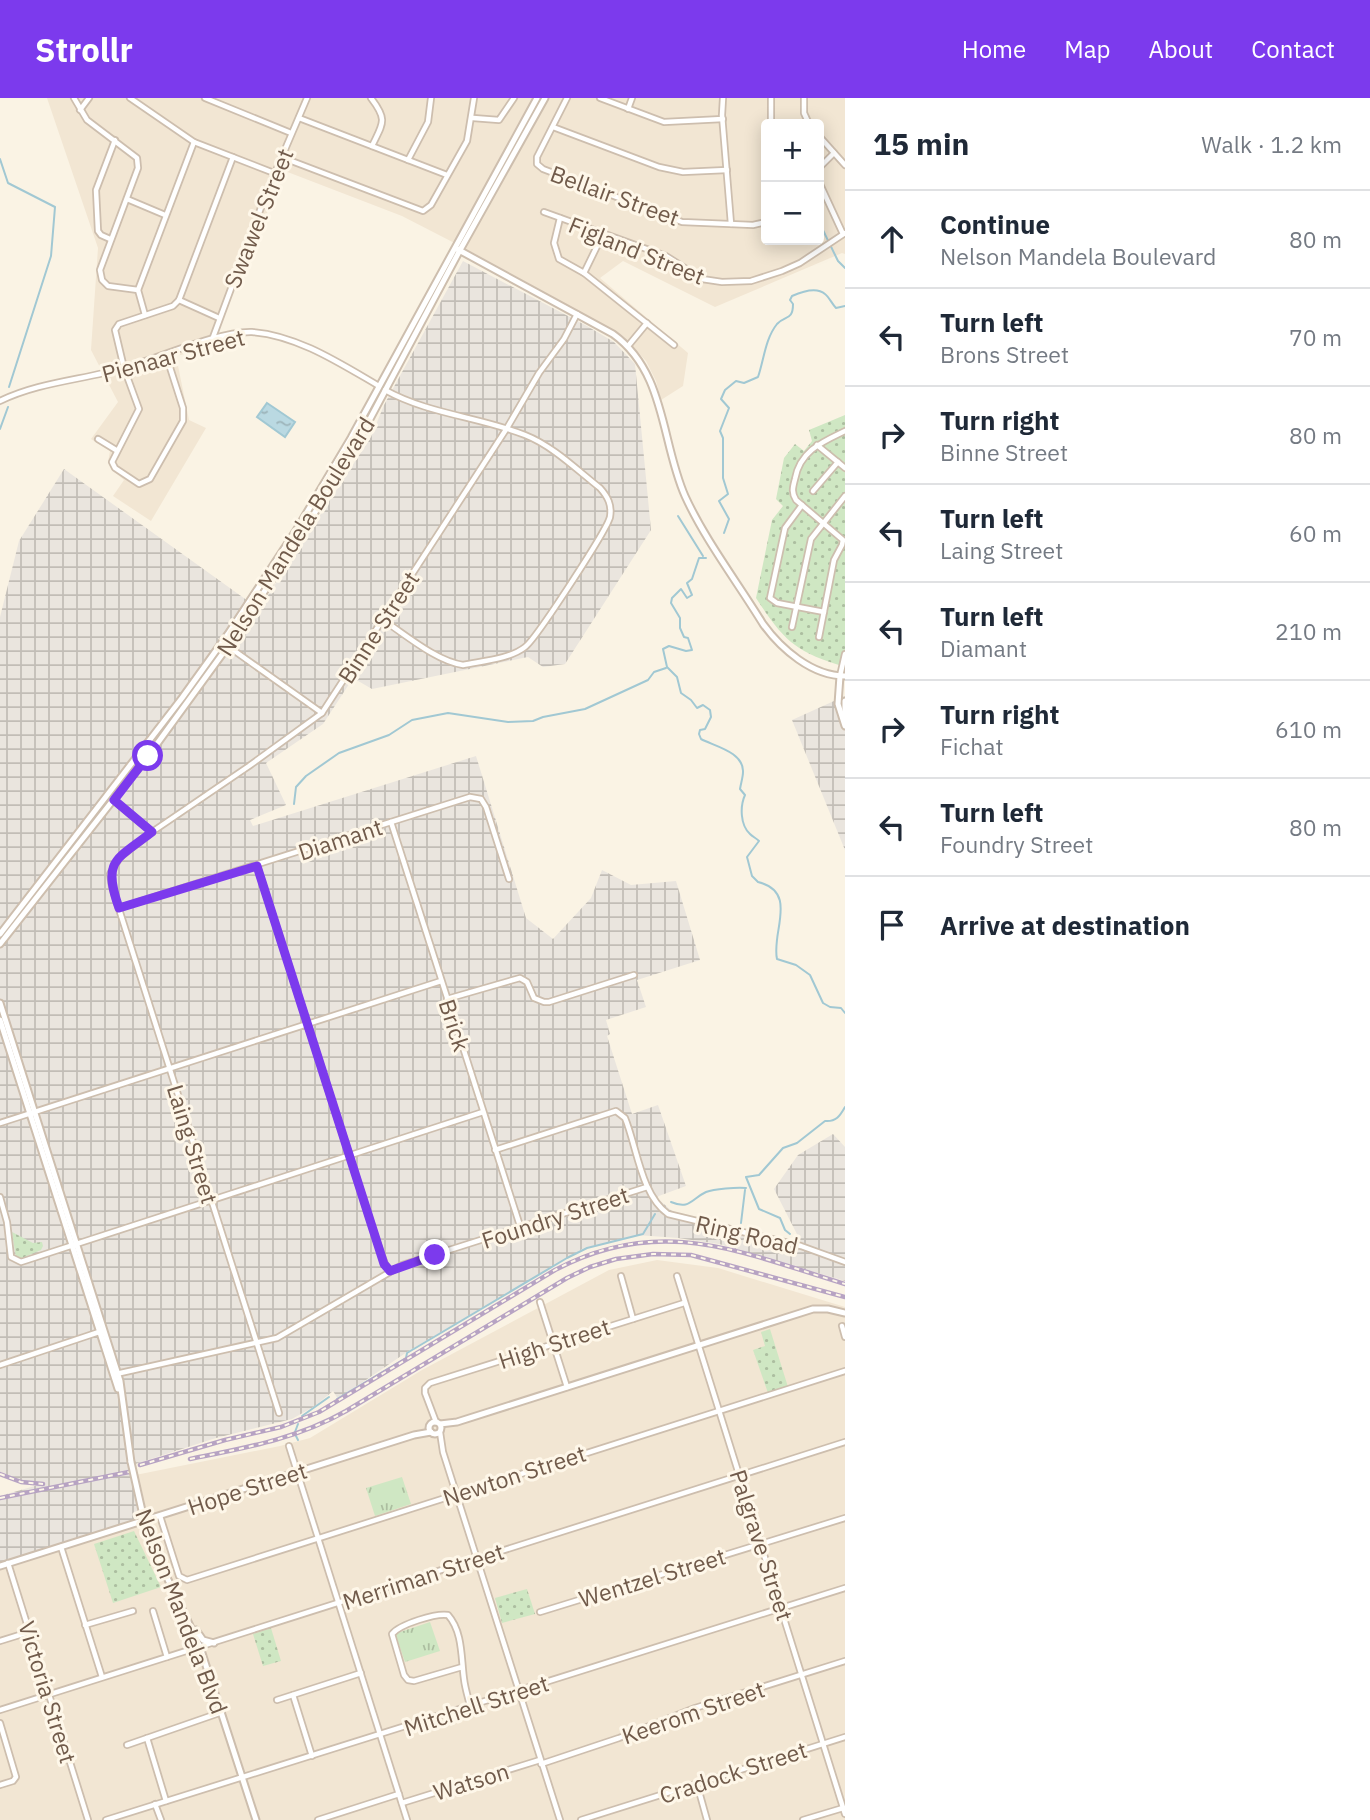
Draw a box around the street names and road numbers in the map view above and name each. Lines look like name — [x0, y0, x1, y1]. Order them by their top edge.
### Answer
street label: Swawel Street — [216, 144, 300, 292]
street label: Bellair Street — [546, 158, 684, 232]
street label: Figland Street — [565, 209, 709, 291]
street label: Pienaar Street — [98, 322, 248, 388]
street label: Nelson Mandela Boulevard — [209, 411, 381, 661]
street label: Binne Street — [331, 565, 425, 689]
street label: Diamant — [294, 811, 386, 867]
street label: Brick — [433, 995, 477, 1055]
street label: Laing Street — [161, 1081, 225, 1207]
street label: Foundry Street — [477, 1179, 633, 1255]
street label: Ring Road — [693, 1208, 801, 1260]
street label: High Street — [494, 1311, 614, 1375]
street label: Newton Street — [439, 1438, 589, 1512]
street label: Hope Street — [184, 1455, 310, 1521]
street label: Palgrave Street — [723, 1466, 801, 1624]
street label: Nelson Mandela Blvd — [129, 1504, 235, 1718]
street label: Merriman Street — [339, 1536, 507, 1616]
street label: Wentzel Street — [575, 1540, 729, 1614]
street label: Victoria Street — [12, 1617, 84, 1767]
street label: Mitchell Street — [400, 1667, 552, 1743]
street label: Keerom Street — [618, 1674, 768, 1750]
street label: Cradock Street — [655, 1734, 811, 1810]
street label: Watson — [429, 1755, 513, 1807]

